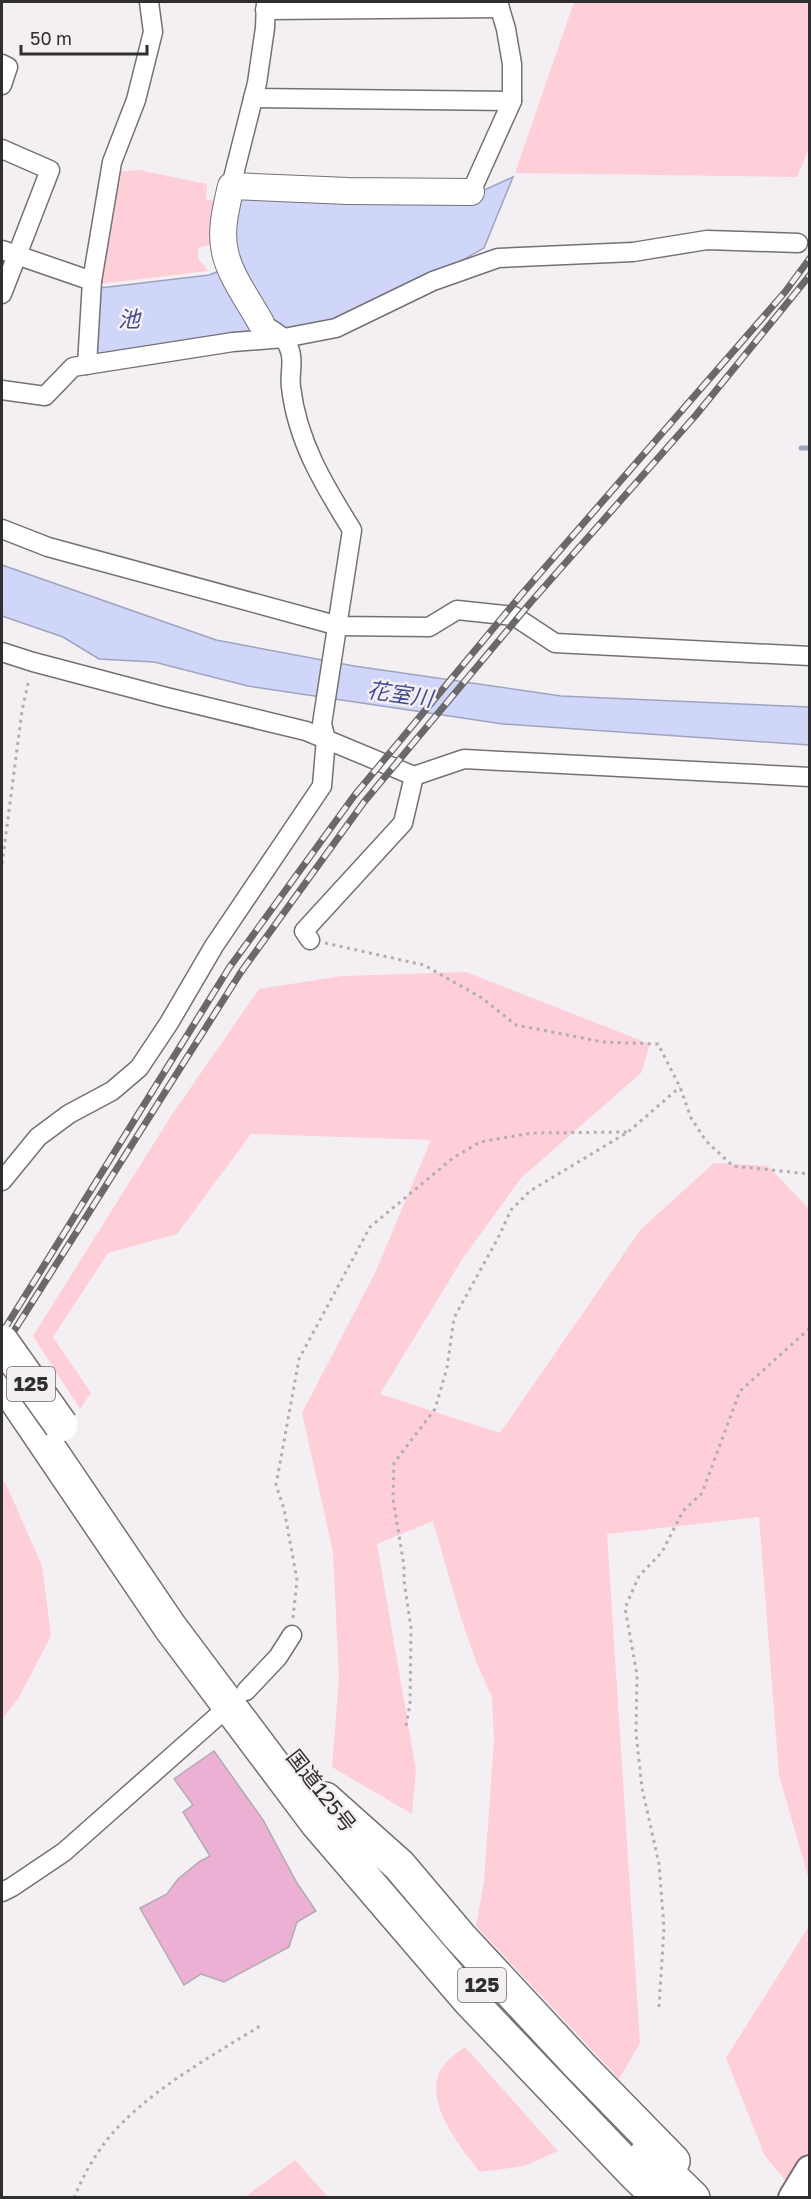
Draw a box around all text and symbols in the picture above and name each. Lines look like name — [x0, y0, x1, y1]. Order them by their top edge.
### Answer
scale bar — [21, 18, 147, 56]
text: 50 m — [30, 27, 72, 49]
water label: 池 — [118, 305, 142, 332]
water label: 花室川 — [366, 676, 437, 712]
road number: 125 — [7, 1367, 55, 1401]
street label: 国道125号 — [282, 1744, 362, 1837]
road number: 125 — [458, 1968, 506, 2002]

